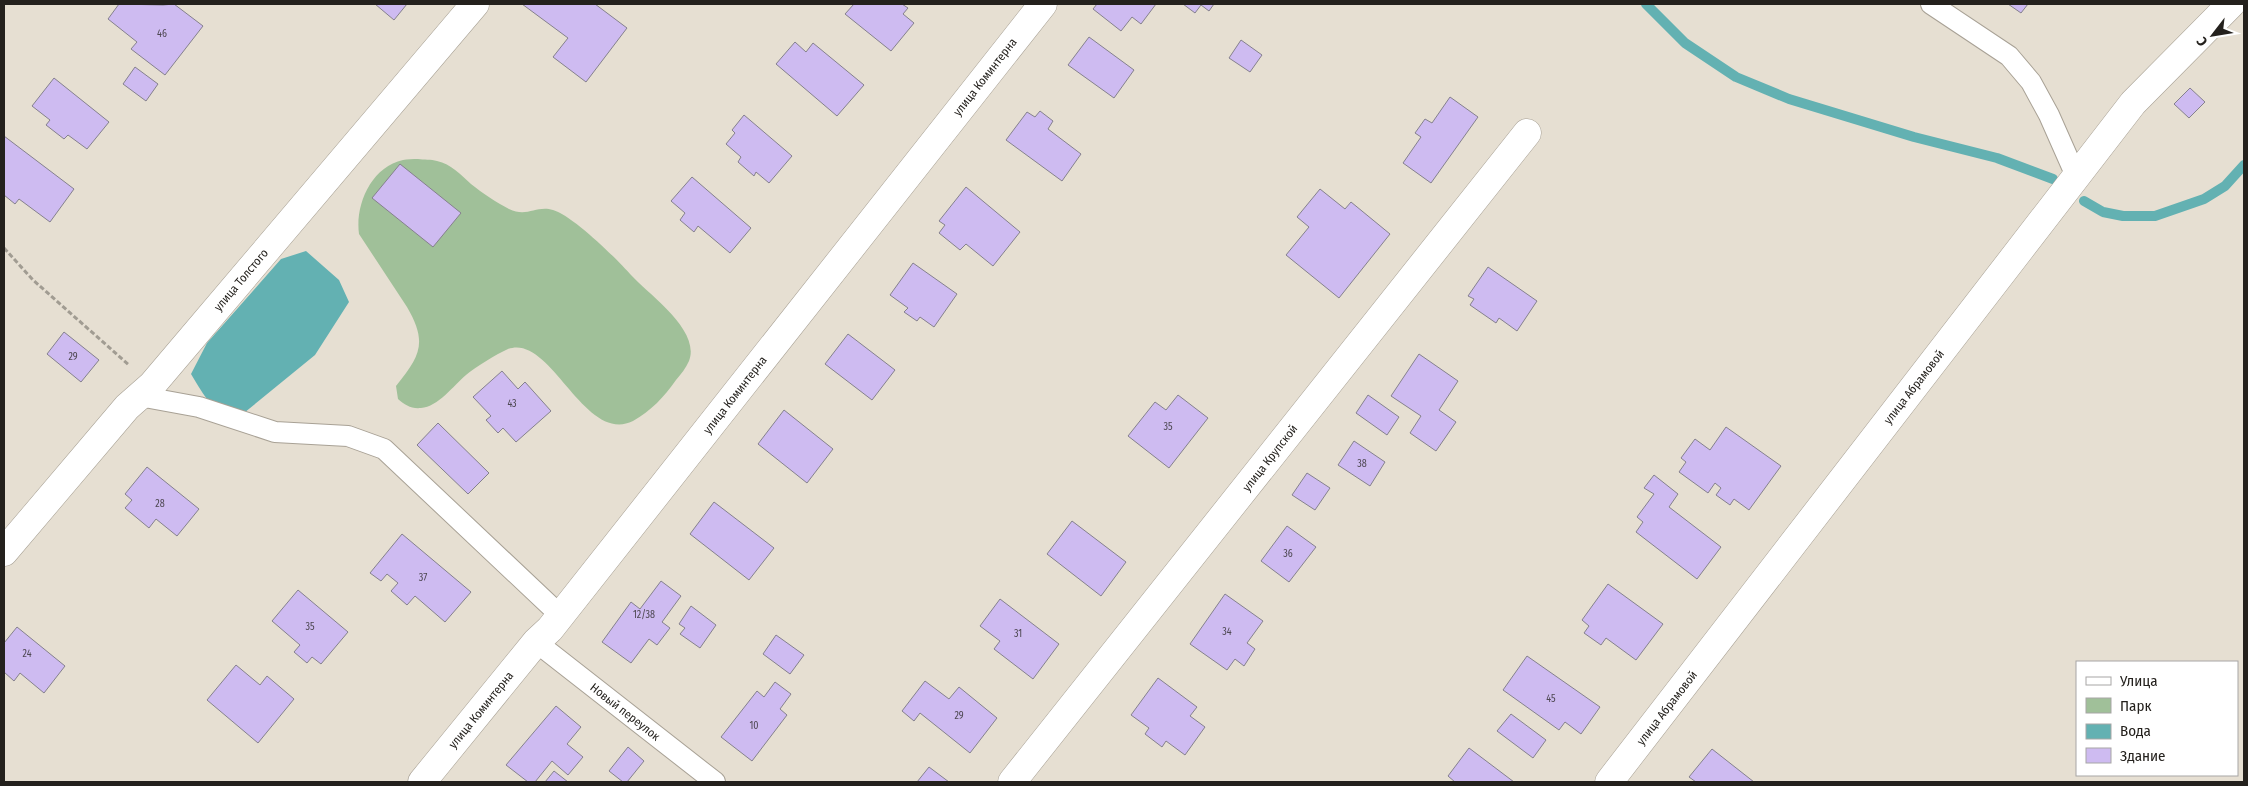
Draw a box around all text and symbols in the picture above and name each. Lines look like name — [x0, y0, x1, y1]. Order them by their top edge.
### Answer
north arrow — [2188, 10, 2238, 60]
house number: 46 — [157, 28, 167, 40]
text: С — [2193, 33, 2211, 49]
street label: улица Коминтерна — [950, 35, 1020, 119]
street label: улица Толстого — [211, 246, 271, 314]
street label: улица Абрамовой — [1881, 347, 1947, 427]
house number: 29 — [68, 351, 78, 363]
street label: улица Коминтерна — [700, 353, 770, 437]
house number: 43 — [507, 398, 517, 410]
house number: 35 — [1163, 421, 1173, 433]
street label: улица Крупской — [1240, 422, 1300, 494]
house number: 38 — [1357, 458, 1367, 470]
house number: 28 — [155, 498, 165, 510]
house number: 36 — [1283, 548, 1293, 560]
house number: 37 — [419, 572, 427, 584]
house number: 12/38 — [633, 609, 655, 621]
house number: 35 — [305, 621, 315, 633]
house number: 34 — [1222, 626, 1232, 638]
house number: 31 — [1014, 628, 1022, 640]
house number: 24 — [22, 648, 32, 660]
legend — [2076, 661, 2238, 776]
street label: улица Абрамовой — [1634, 668, 1700, 748]
street label: улица Коминтерна — [446, 669, 516, 751]
text: Улица — [2119, 672, 2158, 690]
street label: Новый переулок — [587, 680, 663, 744]
house number: 45 — [1546, 693, 1556, 705]
text: Парк — [2120, 697, 2151, 715]
house number: 29 — [954, 710, 964, 722]
house number: 10 — [749, 720, 759, 732]
text: Вода — [2120, 722, 2151, 740]
text: Здание — [2120, 747, 2166, 765]

